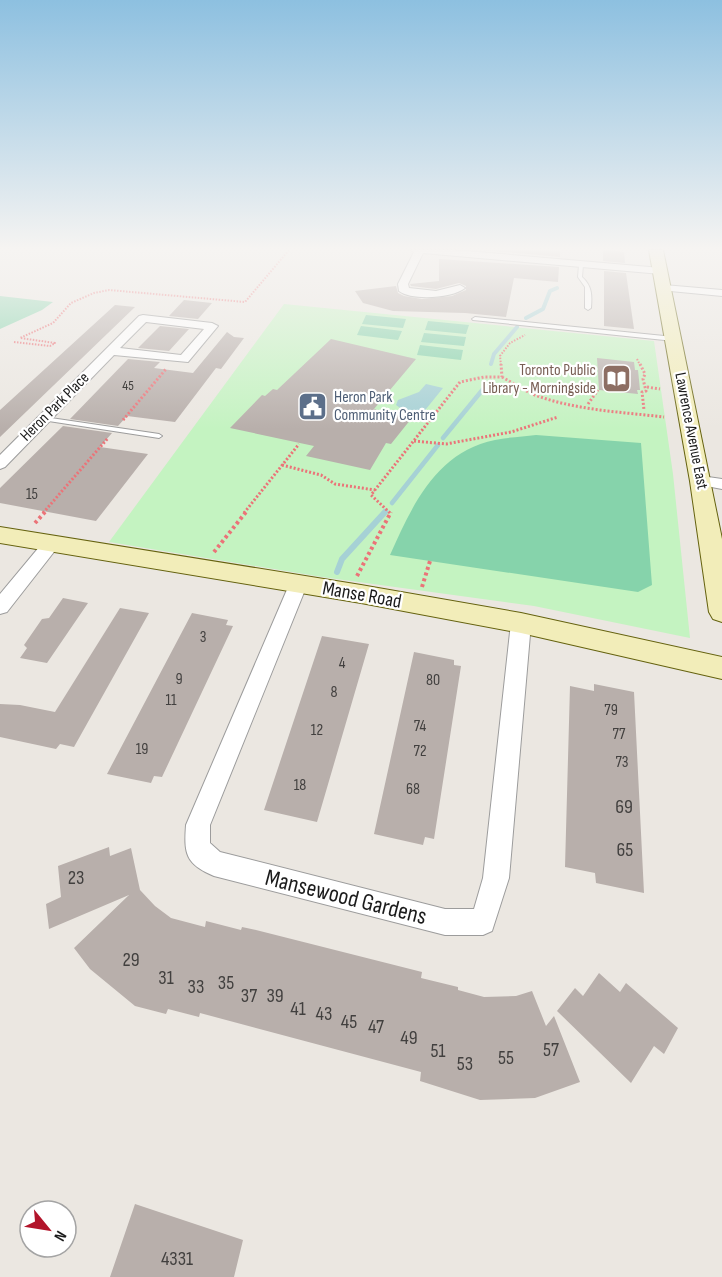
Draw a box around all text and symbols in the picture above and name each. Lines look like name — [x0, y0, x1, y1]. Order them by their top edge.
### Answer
place label: Toronto Public Library - Morningside — [482, 361, 596, 398]
library icon: Toronto Public Library - Morningside — [601, 363, 633, 395]
street label: Heron Park Place — [17, 369, 93, 445]
street label: Lawrence Avenue East — [670, 371, 712, 491]
house number: 45 — [122, 377, 134, 394]
place label: Heron Park Community Centre — [334, 388, 436, 425]
public building icon: Heron Park Community Centre — [297, 390, 329, 422]
house number: 15 — [26, 485, 38, 504]
street label: Manse Road — [321, 576, 403, 614]
house number: 3 — [200, 628, 206, 647]
house number: 4 — [339, 654, 346, 673]
house number: 9 — [175, 670, 183, 689]
house number: 80 — [426, 671, 440, 690]
house number: 8 — [330, 683, 338, 702]
house number: 11 — [165, 691, 177, 710]
house number: 79 — [604, 701, 618, 720]
house number: 74 — [414, 717, 426, 736]
house number: 12 — [311, 721, 323, 740]
house number: 77 — [613, 725, 626, 744]
house number: 19 — [136, 740, 148, 759]
house number: 72 — [414, 742, 426, 761]
house number: 73 — [615, 753, 629, 772]
house number: 18 — [294, 776, 306, 795]
house number: 68 — [406, 780, 420, 799]
house number: 69 — [615, 795, 633, 819]
house number: 65 — [617, 838, 633, 862]
street label: Mansewood Gardens — [262, 863, 430, 931]
house number: 23 — [68, 866, 84, 890]
house number: 29 — [122, 948, 140, 972]
house number: 31 — [158, 966, 174, 990]
house number: 35 — [218, 971, 234, 995]
house number: 33 — [188, 975, 204, 999]
house number: 37 — [241, 984, 257, 1008]
house number: 39 — [266, 984, 284, 1008]
house number: 41 — [290, 997, 306, 1021]
house number: 43 — [316, 1002, 332, 1026]
house number: 45 — [341, 1010, 357, 1034]
house number: 47 — [368, 1015, 384, 1039]
house number: 49 — [400, 1026, 418, 1050]
house number: 57 — [543, 1038, 559, 1062]
house number: 51 — [430, 1039, 446, 1063]
house number: 55 — [498, 1046, 514, 1070]
house number: 53 — [457, 1052, 473, 1076]
north arrow — [18, 1199, 78, 1259]
text: N — [49, 1227, 70, 1244]
house number: 4331 — [161, 1247, 193, 1271]

